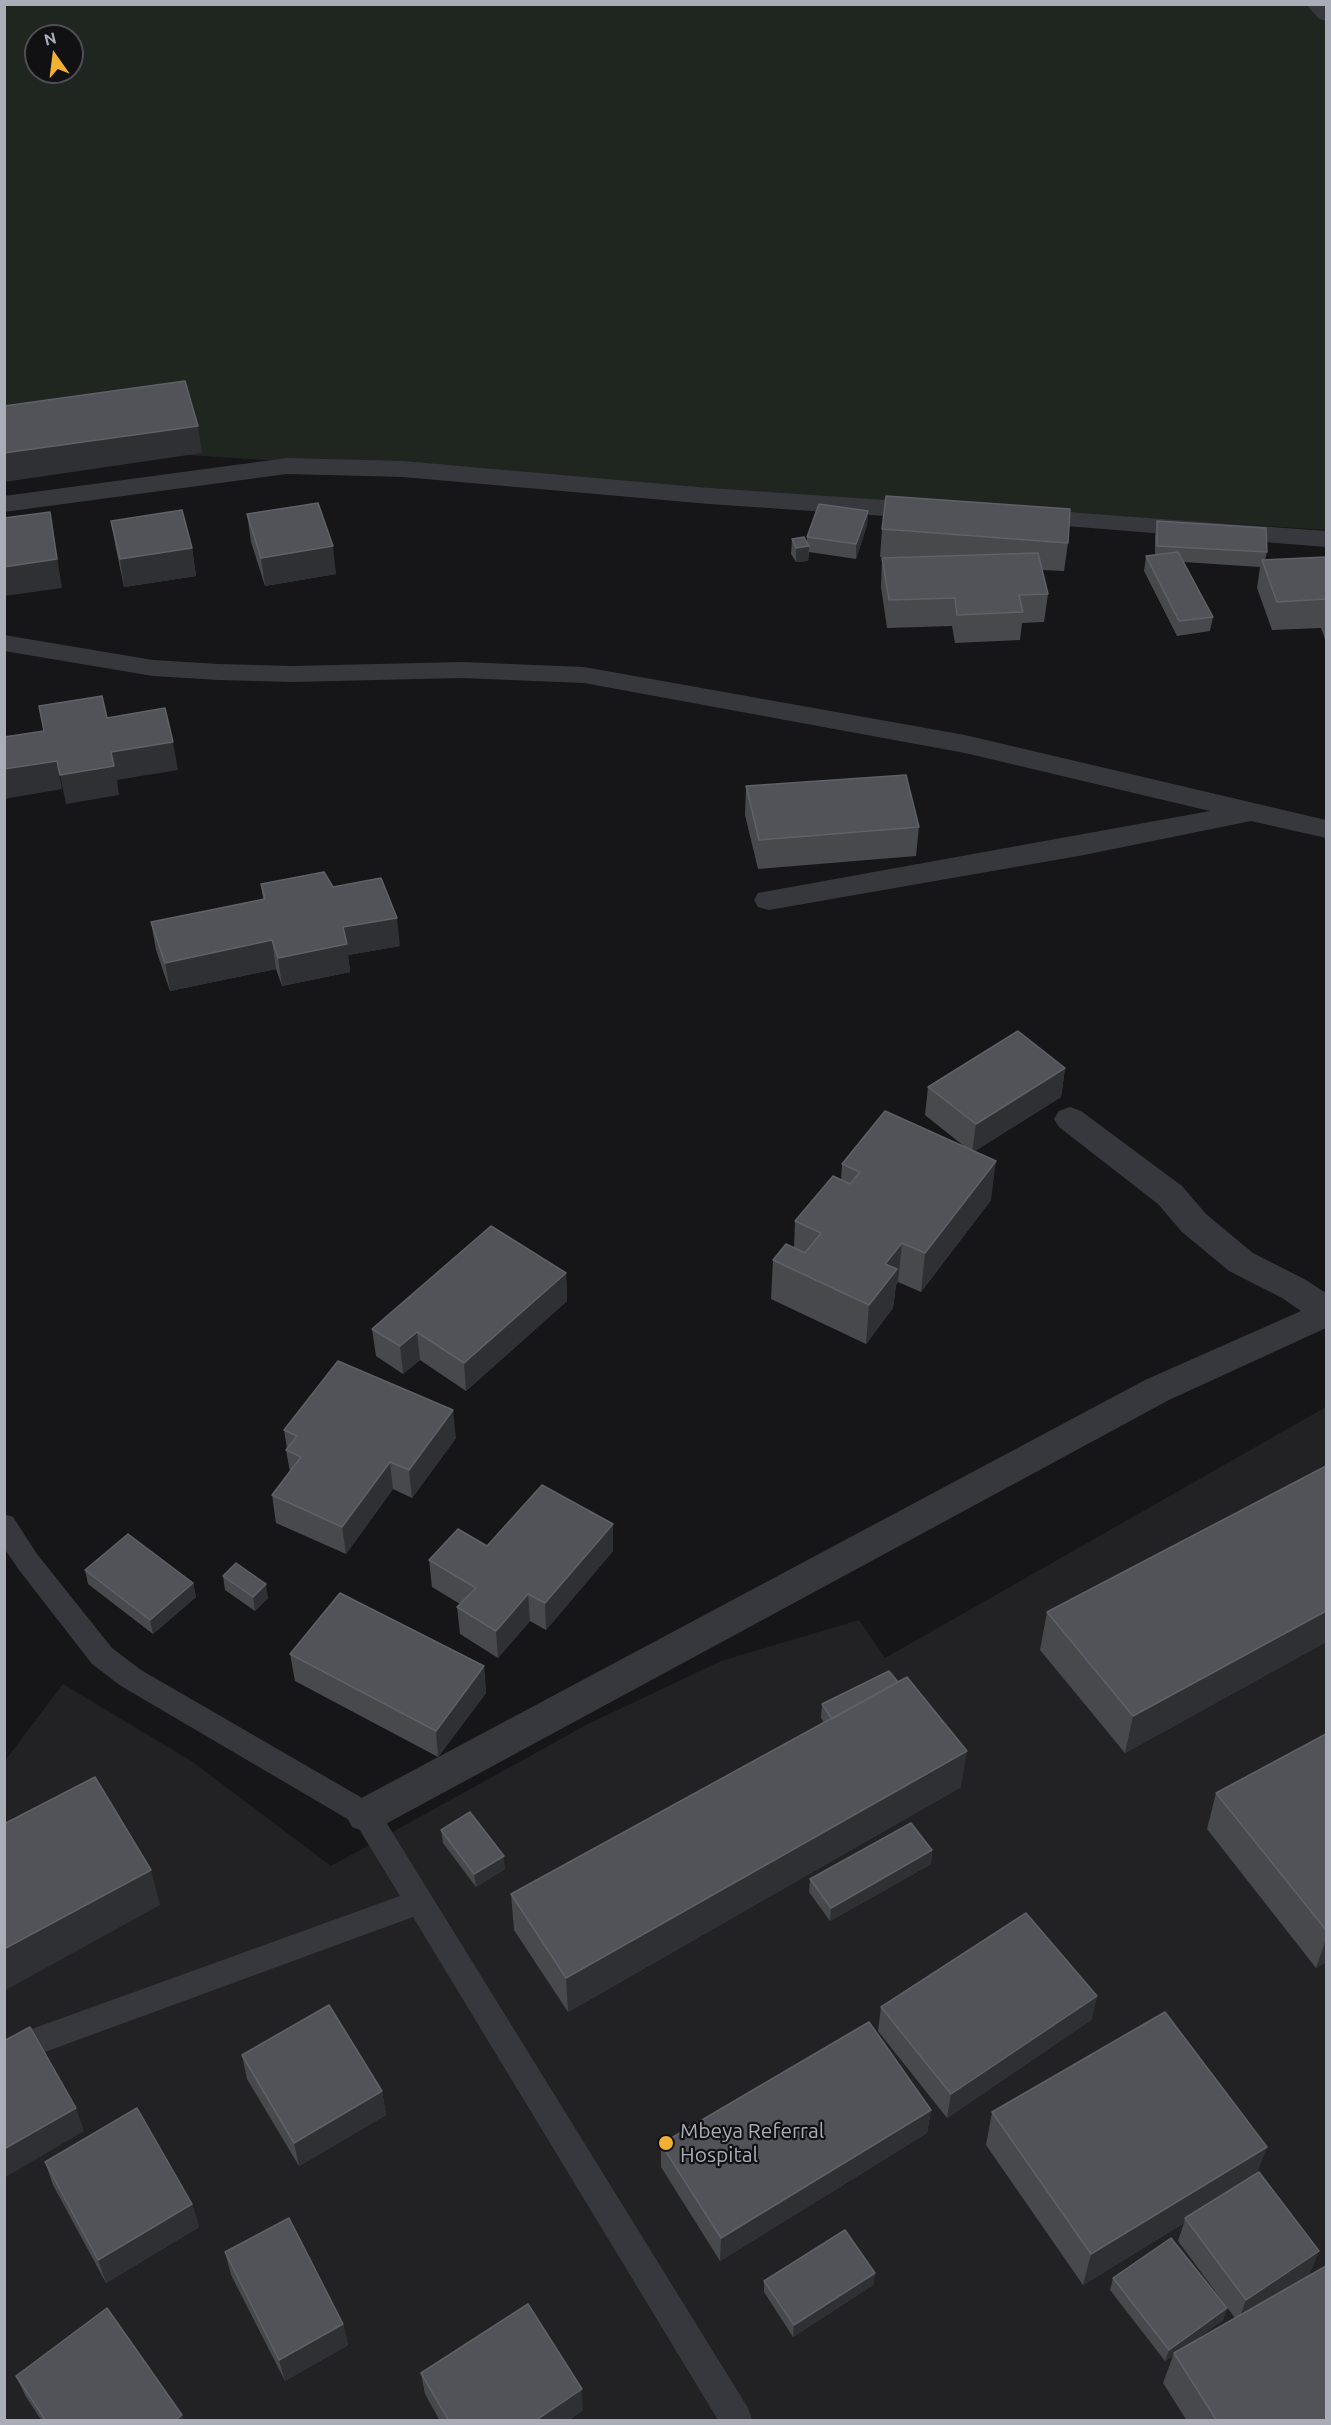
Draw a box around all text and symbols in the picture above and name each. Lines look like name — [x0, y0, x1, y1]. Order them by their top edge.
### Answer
north arrow — [24, 24, 84, 84]
text: N — [42, 28, 58, 49]
place label: Mbeya Referral Hospital — [680, 2118, 824, 2168]
marker: Mbeya Referral Hospital — [657, 2134, 675, 2152]

